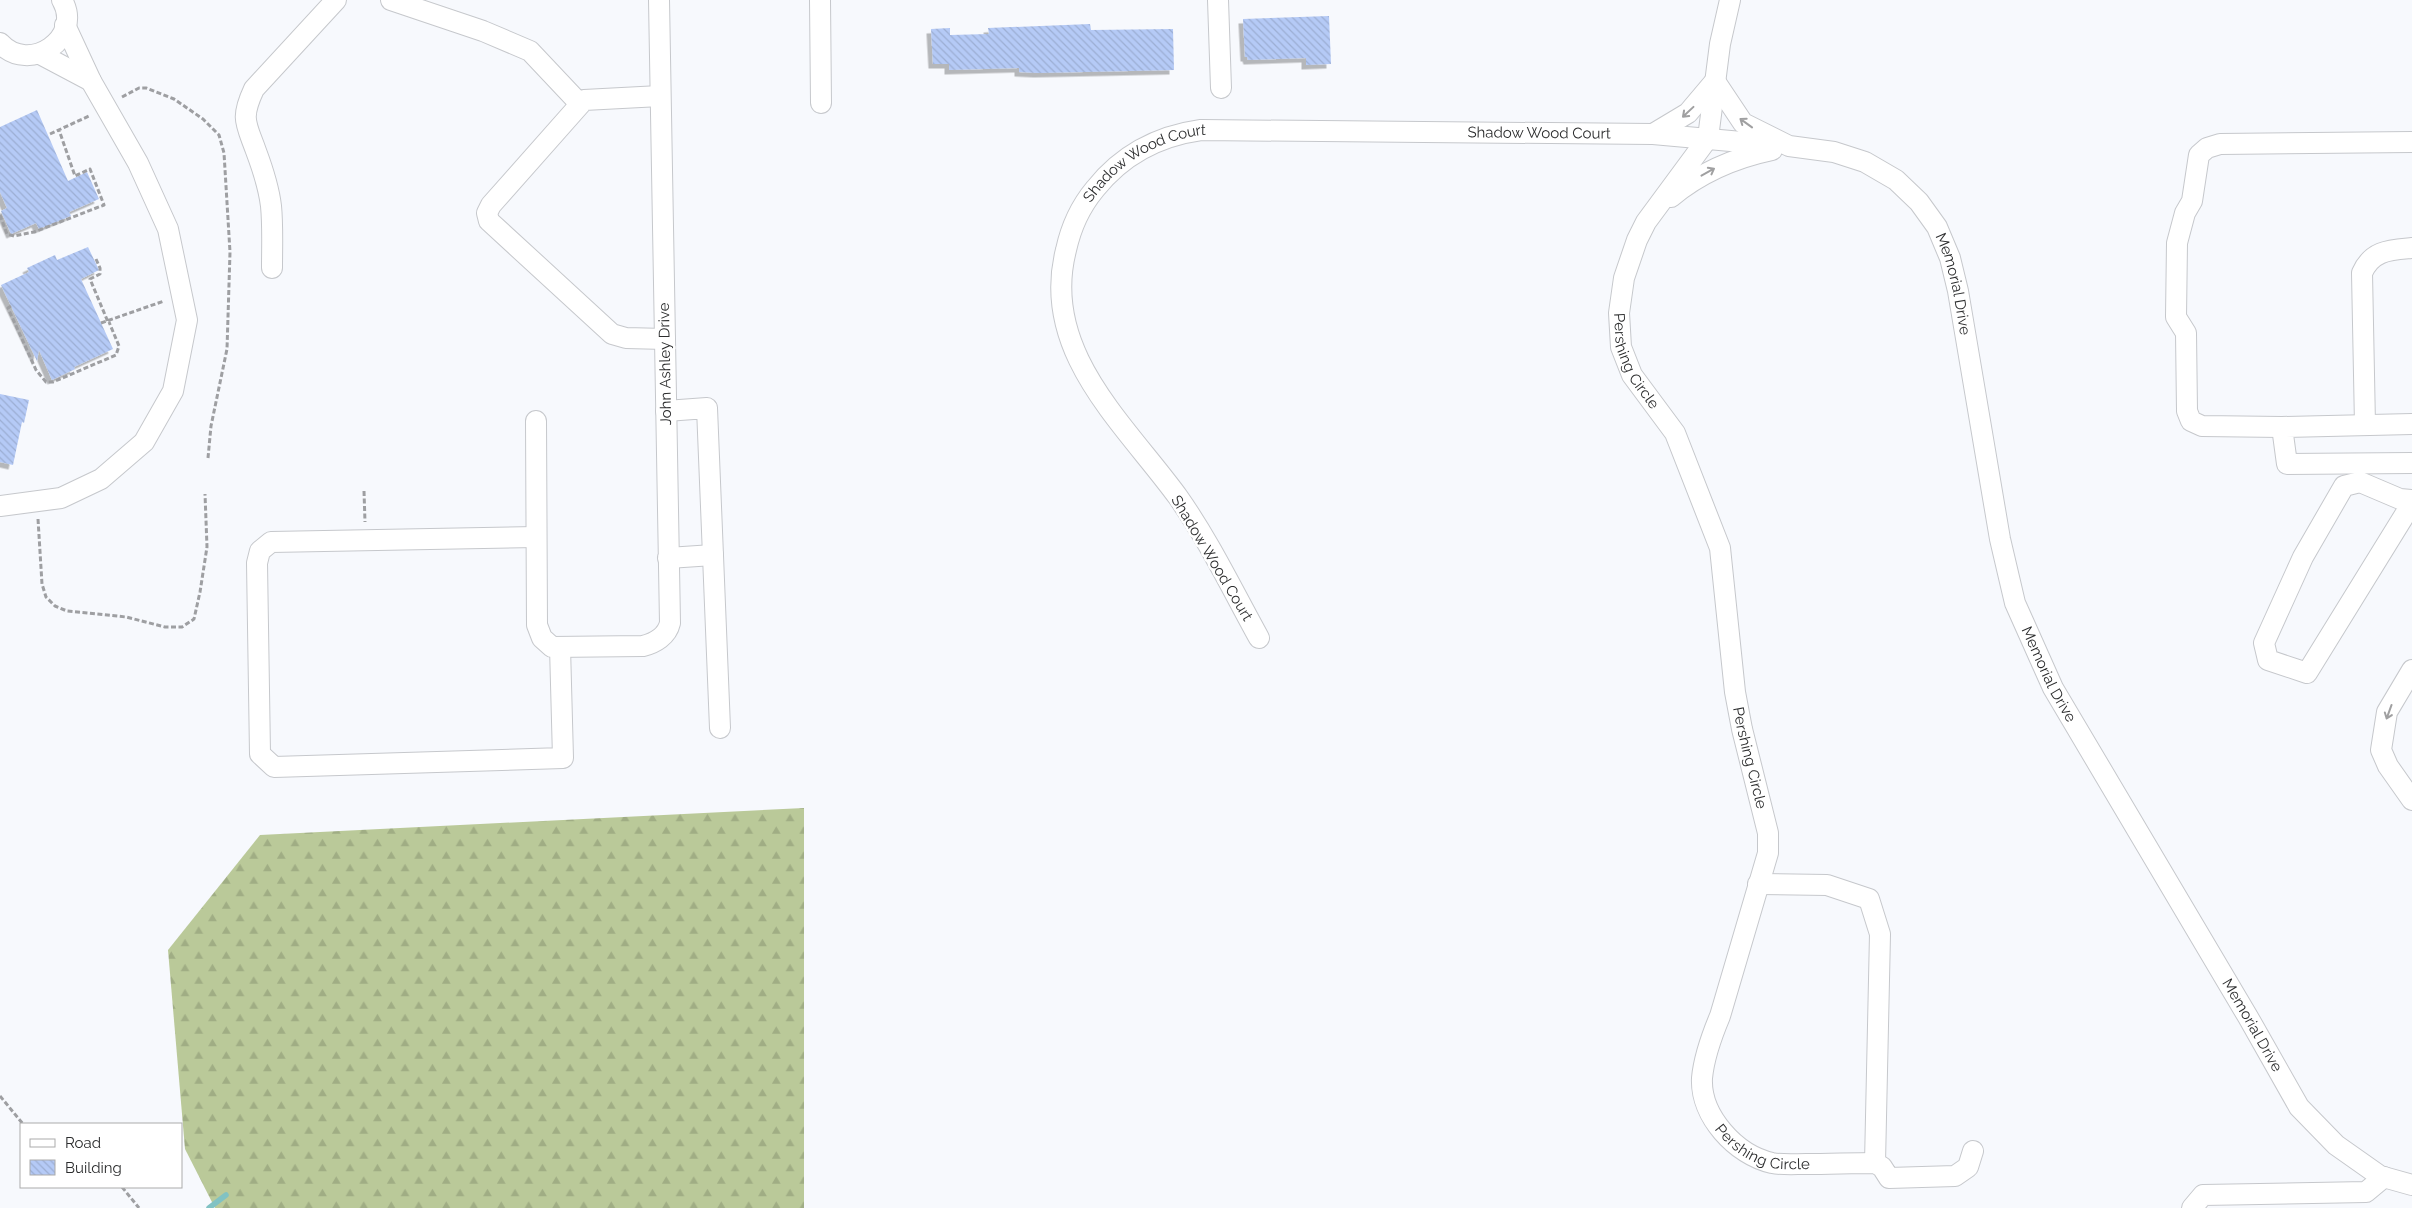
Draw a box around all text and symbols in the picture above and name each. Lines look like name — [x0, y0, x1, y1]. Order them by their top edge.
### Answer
one-way arrow — [1681, 106, 1694, 118]
one-way arrow — [1739, 118, 1753, 128]
street label: Shadow Wood Court — [1079, 121, 1206, 206]
street label: Shadow Wood Court — [1467, 123, 1611, 143]
one-way arrow — [1700, 167, 1715, 176]
street label: Memorial Drive — [1932, 230, 1974, 336]
street label: John Ashley Drive — [655, 302, 675, 426]
street label: Pershing Circle — [1610, 312, 1663, 413]
street label: Shadow Wood Court — [1167, 492, 1257, 624]
street label: Memorial Drive — [2018, 624, 2080, 725]
one-way arrow — [2384, 704, 2393, 720]
street label: Pershing Circle — [1729, 705, 1771, 811]
street label: Memorial Drive — [2218, 975, 2286, 1075]
street label: Pershing Circle — [1711, 1121, 1810, 1173]
legend — [20, 1123, 182, 1188]
text: Road — [65, 1134, 101, 1152]
text: Building — [65, 1159, 122, 1177]

